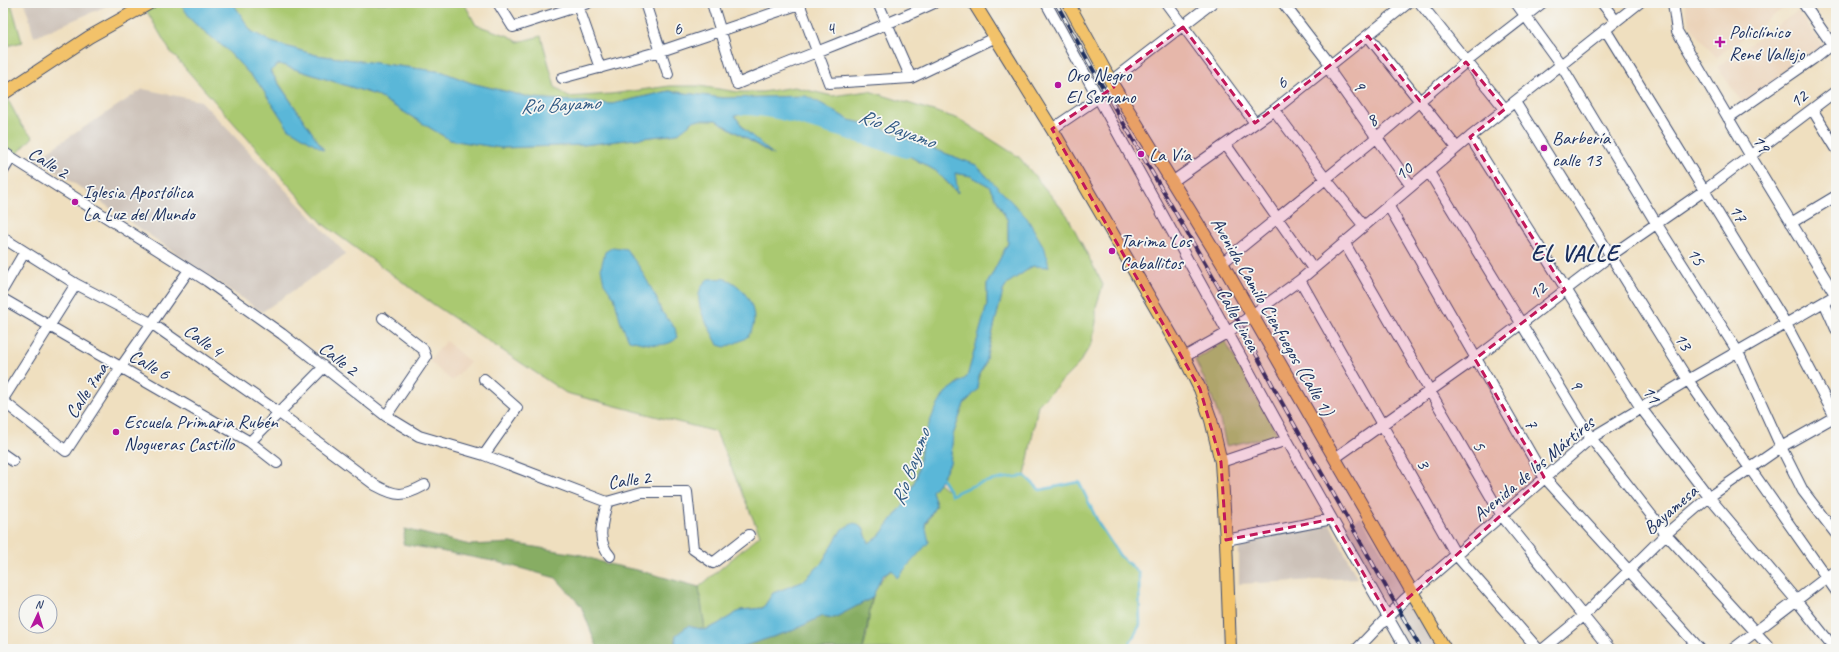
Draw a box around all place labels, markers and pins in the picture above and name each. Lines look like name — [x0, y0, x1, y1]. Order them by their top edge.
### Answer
place label: Policlínico René Vallejo — [1729, 20, 1806, 66]
marker: Policlínico René Vallejo — [1714, 36, 1726, 48]
place label: Oro Negro El Serrano — [1066, 63, 1137, 109]
marker: Oro Negro El Serrano — [1053, 80, 1063, 90]
place label: Barbería calle 13 — [1552, 126, 1612, 172]
place label: La Vía — [1149, 143, 1193, 167]
marker: Barbería calle 13 — [1539, 143, 1549, 153]
marker: La Vía — [1136, 149, 1146, 159]
place label: Iglesia Apostólica La Luz del Mundo — [83, 180, 197, 226]
marker: Iglesia Apostólica La Luz del Mundo — [70, 197, 80, 207]
place label: Tarima Los Caballitos — [1120, 229, 1193, 275]
marker: Tarima Los Caballitos — [1107, 246, 1117, 256]
place label: Escuela Primaria Rubén Nogueras Castillo — [124, 410, 278, 456]
marker: Escuela Primaria Rubén Nogueras Castillo — [111, 427, 121, 437]

